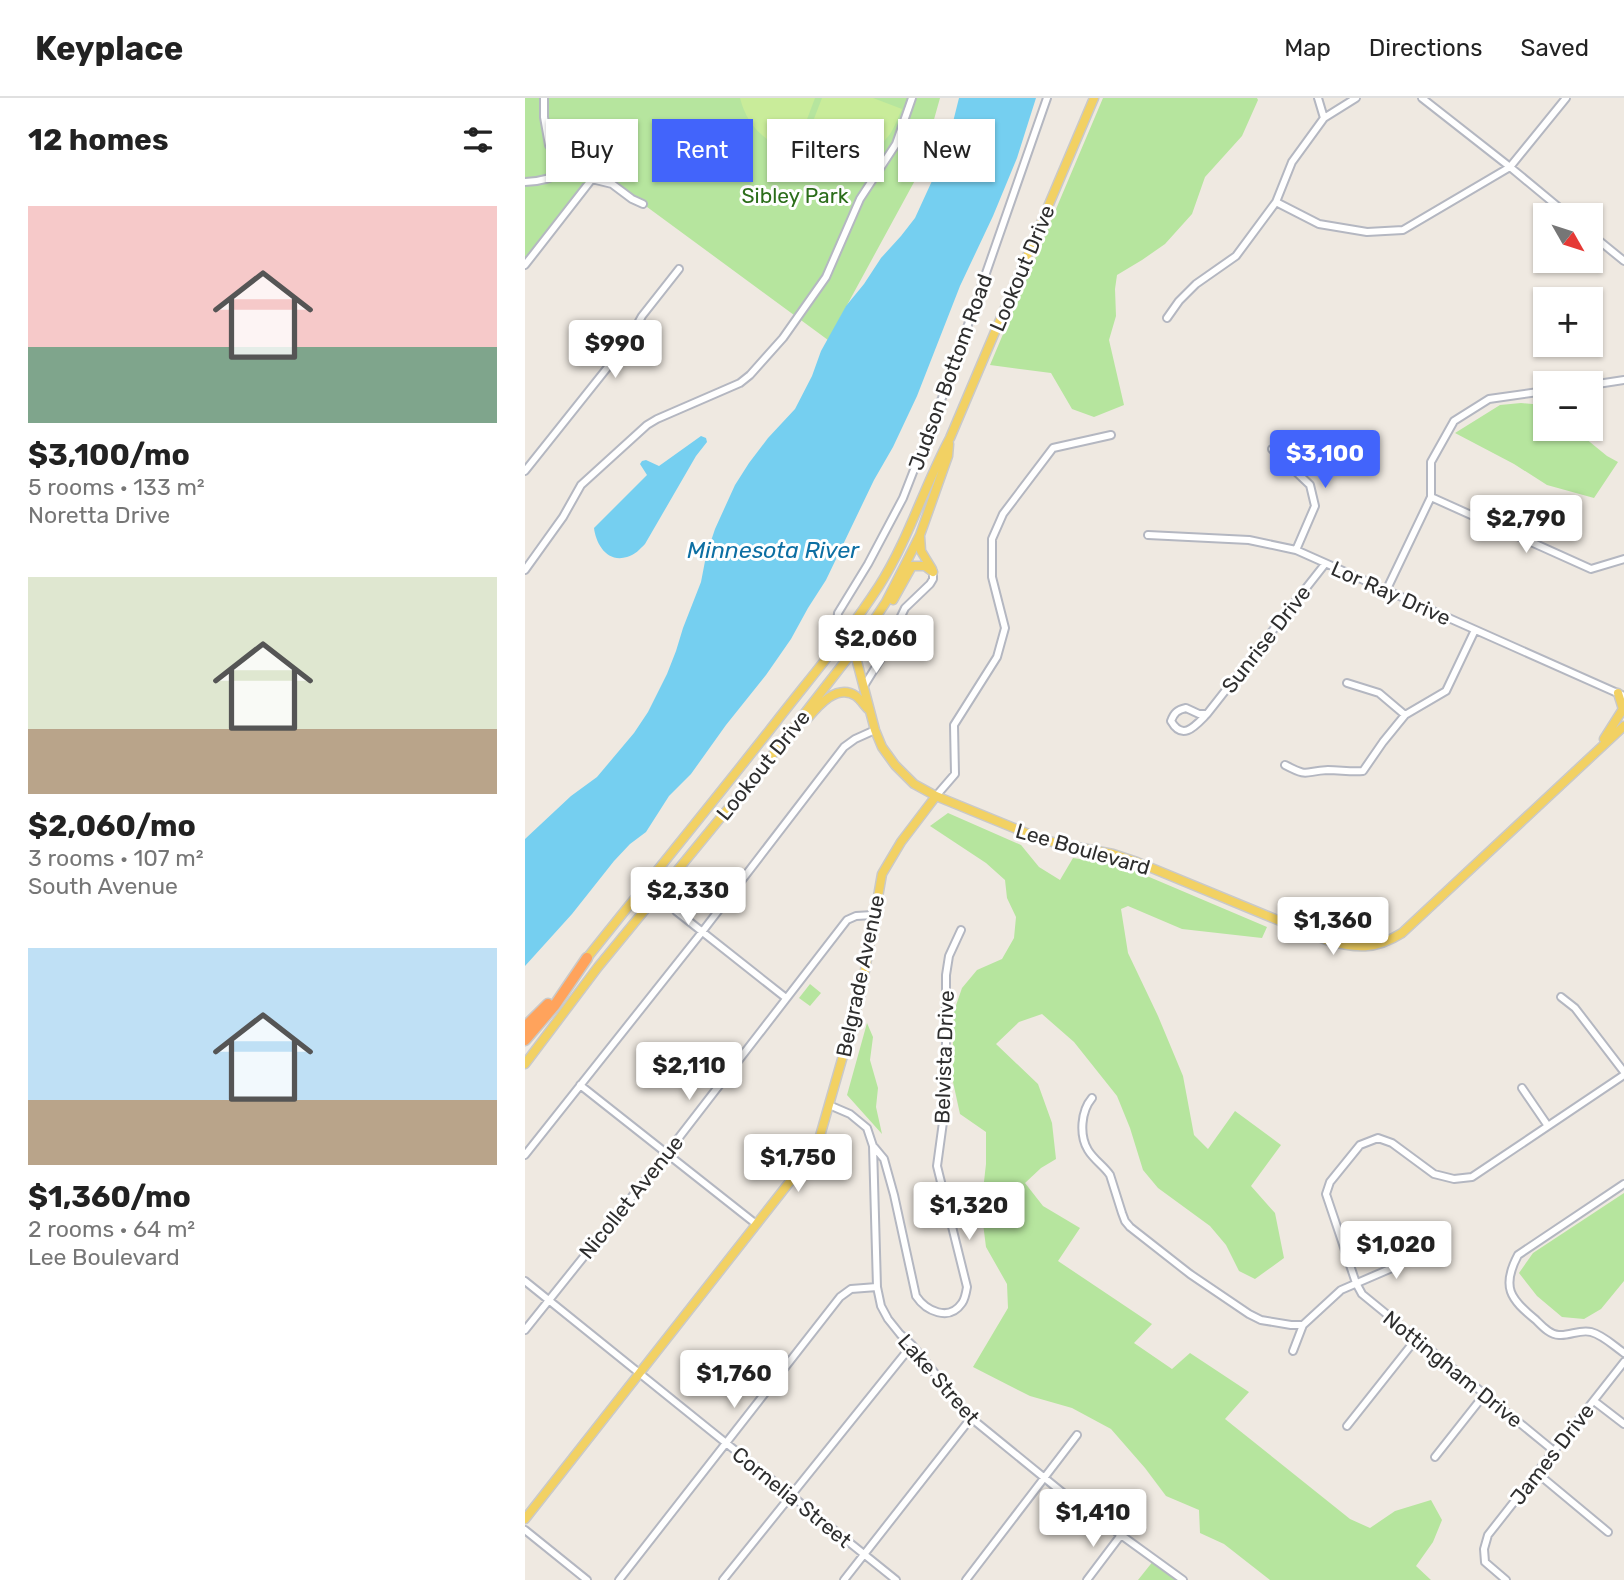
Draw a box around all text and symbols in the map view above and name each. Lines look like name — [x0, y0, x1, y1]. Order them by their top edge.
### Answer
text: Keyplace — [35, 29, 183, 68]
text: Map — [1284, 34, 1331, 62]
text: Directions — [1369, 34, 1482, 62]
text: Saved — [1520, 34, 1589, 62]
chip: Buy — [546, 119, 638, 182]
chip: Rent — [652, 119, 753, 182]
chip: Filters — [767, 119, 884, 182]
chip: New — [898, 119, 995, 182]
icon: filters — [459, 121, 497, 159]
text: 12 homes — [28, 122, 169, 158]
park label: Sibley Park — [742, 183, 849, 208]
street label: Lookout Drive — [984, 201, 1060, 335]
north arrow — [1533, 203, 1603, 273]
map controls — [1533, 203, 1603, 441]
icon: home — [200, 252, 326, 378]
street label: Judson Bottom Road — [903, 270, 997, 474]
button: + — [1533, 287, 1603, 357]
pin: $990 — [574, 320, 656, 380]
text: $990 — [585, 329, 645, 357]
button: − — [1533, 371, 1603, 441]
pin: $3,100 — [1268, 430, 1382, 490]
text: $3,100/mo — [28, 437, 190, 473]
text: $3,100 — [1286, 439, 1364, 467]
text: 5 rooms · 133 m² — [28, 473, 205, 501]
pin: $2,790 — [1469, 496, 1583, 555]
text: Noretta Drive — [28, 501, 170, 529]
text: $2,790 — [1486, 504, 1566, 532]
water label: Minnesota River — [687, 536, 860, 564]
street label: Lor Ray Drive — [1327, 556, 1455, 630]
street label: Sunrise Drive — [1216, 580, 1316, 698]
pin: $2,060 — [819, 616, 933, 675]
icon: home — [200, 623, 326, 749]
text: $2,060 — [835, 624, 917, 652]
street label: Lookout Drive — [711, 705, 815, 825]
text: $2,060/mo — [28, 808, 196, 844]
street label: Lee Boulevard — [1013, 818, 1153, 880]
text: 3 rooms · 107 m² — [28, 844, 204, 872]
pin: $2,330 — [631, 868, 745, 927]
text: South Avenue — [28, 872, 178, 900]
text: $2,330 — [647, 876, 729, 904]
street label: Belgrade Avenue — [831, 893, 889, 1059]
pin: $1,360 — [1276, 898, 1390, 957]
text: $1,360 — [1294, 906, 1372, 934]
street label: Belvista Drive — [929, 990, 959, 1124]
icon: home — [200, 994, 326, 1120]
pin: $2,110 — [632, 1042, 746, 1102]
text: $2,110 — [652, 1051, 726, 1079]
street label: Nicollet Avenue — [574, 1130, 688, 1264]
pin: $1,750 — [741, 1134, 855, 1194]
text: $1,750 — [760, 1143, 836, 1171]
text: $1,360/mo — [28, 1179, 191, 1215]
pin: $1,320 — [912, 1182, 1026, 1242]
text: $1,320 — [930, 1191, 1008, 1219]
text: 2 rooms · 64 m² — [28, 1215, 195, 1243]
pin: $1,020 — [1339, 1222, 1453, 1281]
text: $1,020 — [1356, 1230, 1436, 1258]
text: Lee Boulevard — [28, 1243, 180, 1271]
street label: Nottingham Drive — [1378, 1305, 1528, 1433]
street label: Lake Street — [893, 1329, 985, 1429]
pin: $1,760 — [677, 1350, 791, 1410]
text: $1,760 — [696, 1359, 772, 1387]
street label: James Drive — [1505, 1398, 1599, 1510]
street label: Cornelia Street — [727, 1441, 857, 1553]
pin: $1,410 — [1036, 1490, 1150, 1549]
text: $1,410 — [1055, 1498, 1131, 1526]

